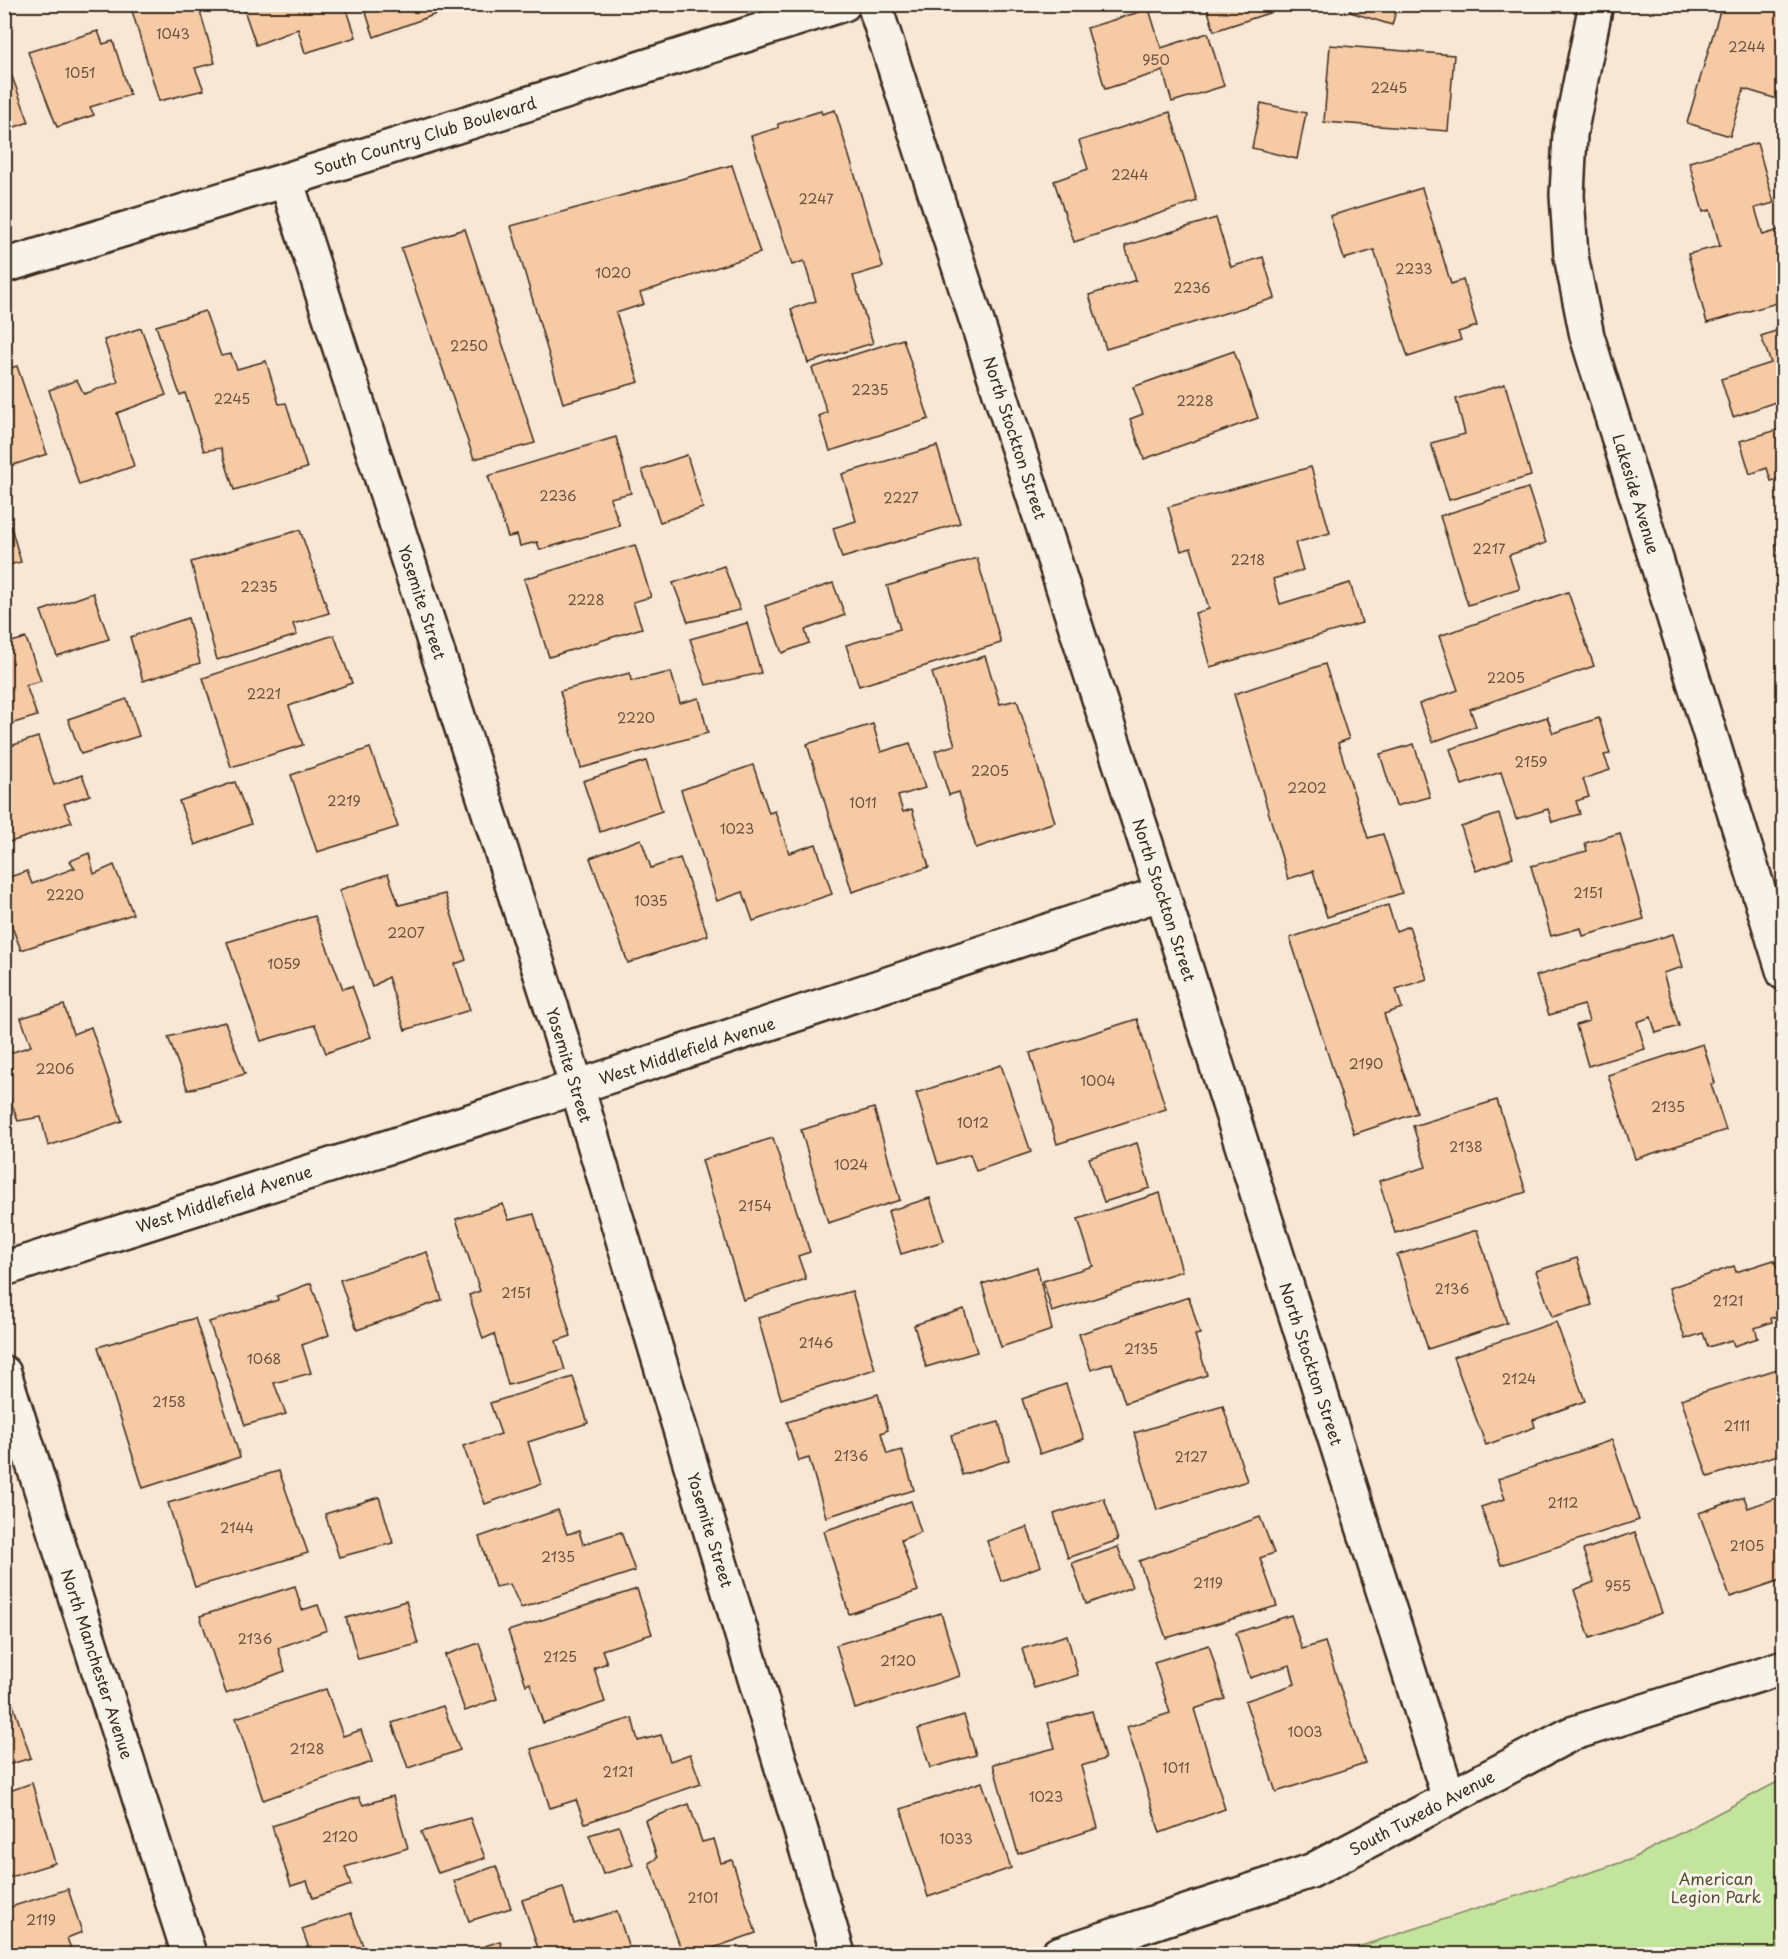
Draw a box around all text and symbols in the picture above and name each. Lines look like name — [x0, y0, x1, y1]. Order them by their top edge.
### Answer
house number: 1043 — [156, 23, 190, 44]
house number: 2244 — [1728, 36, 1766, 57]
house number: 950 — [1142, 49, 1170, 70]
house number: 1051 — [65, 62, 95, 83]
house number: 2245 — [1371, 77, 1407, 98]
street label: South Country Club Boulevard — [311, 90, 539, 180]
house number: 2244 — [1111, 164, 1149, 185]
house number: 2247 — [798, 188, 834, 209]
house number: 2233 — [1395, 258, 1433, 279]
house number: 1020 — [595, 262, 631, 283]
house number: 2236 — [1173, 277, 1211, 298]
house number: 2250 — [450, 335, 488, 356]
street label: North Stockton Street — [978, 353, 1054, 523]
house number: 2235 — [852, 379, 888, 400]
house number: 2245 — [214, 388, 250, 409]
house number: 2228 — [1176, 390, 1214, 411]
street label: Lakeside Avenue — [1607, 431, 1667, 557]
house number: 2236 — [539, 485, 577, 506]
house number: 2227 — [883, 487, 919, 508]
house number: 2217 — [1473, 538, 1506, 559]
street label: Yosemite Street — [393, 541, 453, 663]
house number: 2218 — [1231, 549, 1265, 570]
house number: 2235 — [241, 576, 277, 597]
house number: 2228 — [567, 589, 605, 610]
house number: 2205 — [1487, 667, 1525, 688]
house number: 2221 — [247, 683, 281, 704]
house number: 2220 — [617, 707, 655, 728]
house number: 2159 — [1514, 751, 1548, 772]
house number: 2205 — [971, 760, 1009, 781]
house number: 2202 — [1287, 777, 1327, 798]
house number: 2219 — [327, 790, 361, 811]
house number: 1011 — [849, 792, 877, 813]
street label: North Stockton Street — [1127, 815, 1203, 985]
house number: 1023 — [720, 818, 754, 839]
house number: 2151 — [1573, 882, 1603, 903]
house number: 2220 — [46, 884, 84, 905]
house number: 1035 — [634, 890, 668, 911]
house number: 2207 — [387, 922, 425, 943]
house number: 1059 — [267, 953, 301, 974]
street label: Yosemite Street — [541, 1004, 599, 1126]
street label: West Middlefield Avenue — [596, 1010, 778, 1090]
house number: 2190 — [1349, 1053, 1383, 1074]
house number: 2206 — [36, 1058, 74, 1079]
house number: 1004 — [1080, 1070, 1116, 1091]
house number: 2135 — [1651, 1096, 1685, 1117]
house number: 1012 — [957, 1112, 989, 1133]
house number: 2138 — [1449, 1136, 1483, 1157]
house number: 1024 — [834, 1154, 868, 1175]
street label: West Middlefield Avenue — [133, 1158, 315, 1238]
house number: 2154 — [738, 1195, 772, 1216]
house number: 2136 — [1435, 1278, 1469, 1299]
street label: North Stockton Street — [1274, 1279, 1350, 1449]
house number: 2151 — [501, 1282, 531, 1303]
house number: 2121 — [1713, 1290, 1743, 1311]
house number: 2146 — [799, 1332, 833, 1353]
house number: 2135 — [1124, 1338, 1158, 1359]
house number: 1068 — [247, 1348, 281, 1369]
house number: 2124 — [1502, 1368, 1536, 1389]
house number: 2158 — [152, 1391, 186, 1412]
house number: 2111 — [1724, 1415, 1750, 1436]
house number: 2136 — [834, 1445, 868, 1466]
house number: 2127 — [1174, 1446, 1208, 1467]
street label: Yosemite Street — [682, 1469, 740, 1591]
house number: 2112 — [1548, 1492, 1578, 1513]
house number: 2144 — [220, 1517, 254, 1538]
house number: 2105 — [1730, 1535, 1764, 1556]
house number: 2135 — [541, 1546, 575, 1567]
street label: North Manchester Avenue — [56, 1566, 140, 1762]
house number: 2119 — [1193, 1572, 1223, 1593]
house number: 955 — [1605, 1575, 1631, 1596]
house number: 2136 — [238, 1628, 272, 1649]
house number: 2125 — [543, 1646, 577, 1667]
house number: 2120 — [880, 1650, 916, 1671]
house number: 1003 — [1287, 1721, 1323, 1742]
house number: 2128 — [290, 1738, 324, 1759]
house number: 1011 — [1162, 1757, 1190, 1778]
house number: 2121 — [603, 1761, 633, 1782]
street label: South Tuxedo Avenue — [1345, 1764, 1499, 1861]
house number: 1023 — [1029, 1786, 1063, 1807]
house number: 2120 — [322, 1826, 358, 1847]
house number: 1033 — [939, 1828, 973, 1849]
park label: American Legion Park — [1671, 1866, 1761, 1908]
house number: 2101 — [688, 1887, 718, 1908]
house number: 2119 — [26, 1909, 56, 1930]

